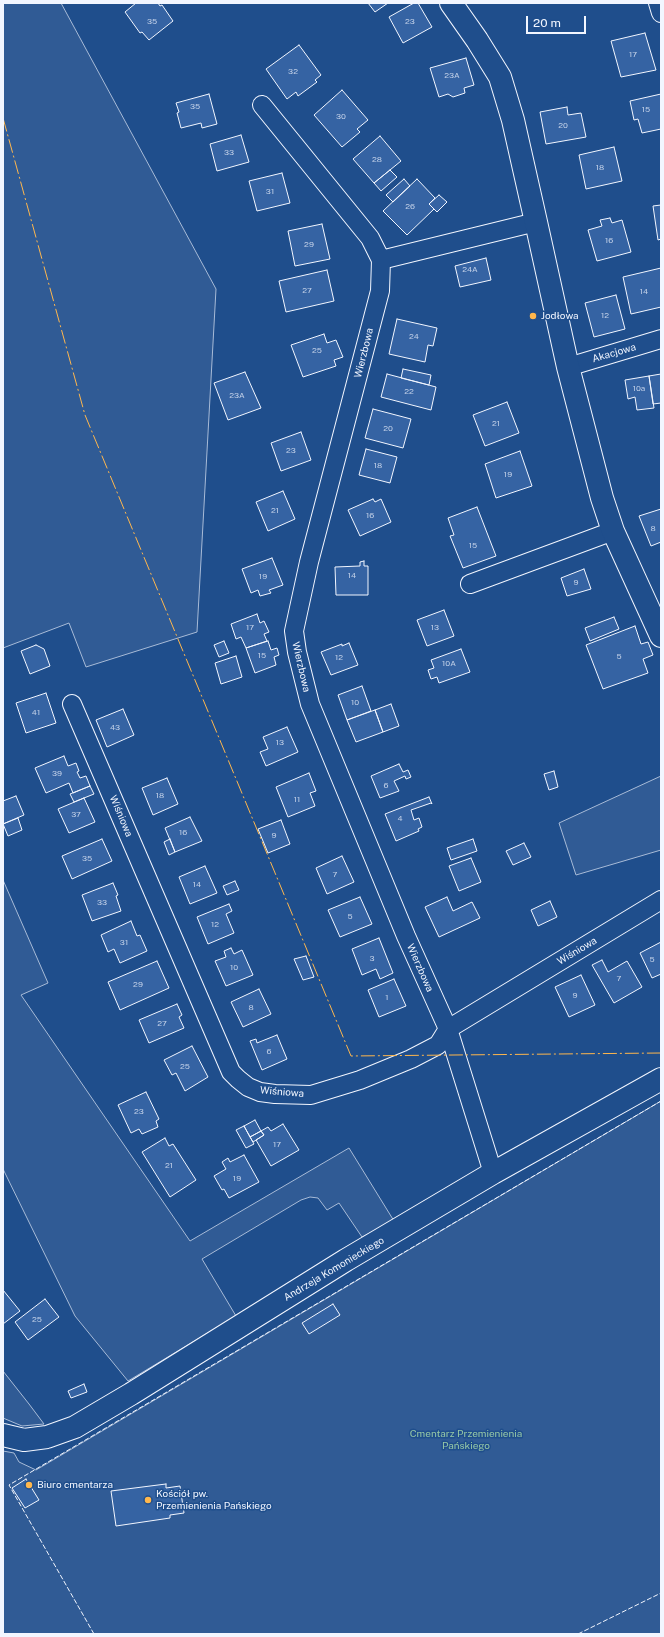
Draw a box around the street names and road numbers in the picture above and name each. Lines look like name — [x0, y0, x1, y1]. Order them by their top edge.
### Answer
street label: Wierzbowa — [352, 327, 376, 379]
street label: Akacjowa — [591, 341, 637, 365]
street label: Wierzbowa — [289, 641, 313, 693]
street label: Wiśniowa — [107, 793, 135, 839]
street label: Wiśniowa — [555, 934, 599, 968]
street label: Wierzbowa — [404, 942, 436, 994]
street label: Wiśniowa — [260, 1084, 304, 1100]
street label: Andrzeja Komonieckiego — [282, 1234, 386, 1304]

